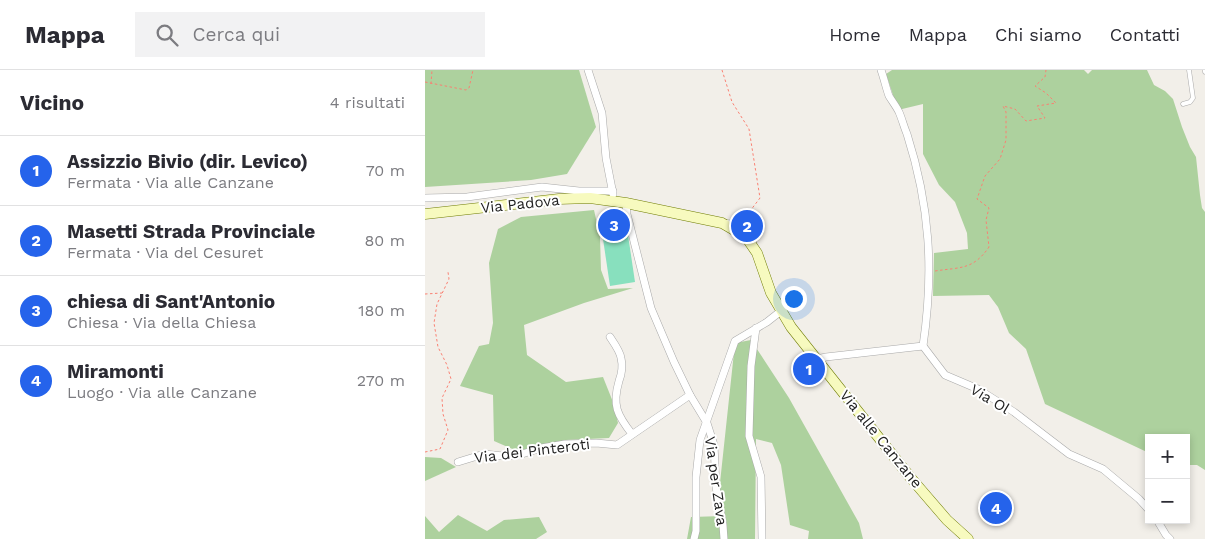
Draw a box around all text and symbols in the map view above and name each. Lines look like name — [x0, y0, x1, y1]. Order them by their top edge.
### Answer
search box — [135, 12, 485, 57]
text: Mappa — [25, 21, 105, 49]
icon: search — [153, 21, 181, 49]
text: Cerca qui — [193, 23, 280, 46]
text: Home — [829, 24, 881, 45]
text: Mappa — [909, 24, 967, 45]
text: Chi siamo — [995, 24, 1082, 45]
text: Contatti — [1110, 24, 1180, 45]
text: Vicino — [20, 90, 84, 115]
text: 4 risultati — [330, 93, 405, 112]
text: Assizzio Bivio (dir. Levico) — [67, 150, 308, 173]
text: 1 — [33, 161, 39, 180]
text: 70 m — [366, 161, 405, 180]
text: Fermata · Via alle Canzane — [67, 173, 274, 192]
street label: Via Padova — [480, 191, 561, 217]
pin: 3 — [598, 206, 630, 244]
pin: 2 — [731, 207, 763, 245]
text: Masetti Strada Provinciale — [67, 220, 315, 243]
text: 2 — [31, 231, 41, 250]
text: 80 m — [364, 231, 405, 250]
text: Fermata · Via del Cesuret — [67, 243, 263, 262]
your location — [781, 286, 807, 312]
text: chiesa di Sant'Antonio — [67, 290, 275, 313]
text: 3 — [31, 301, 41, 320]
text: 180 m — [358, 301, 405, 320]
text: Chiesa · Via della Chiesa — [67, 313, 256, 332]
pin: 1 — [793, 350, 825, 388]
text: Miramonti — [67, 360, 164, 383]
text: 4 — [31, 371, 41, 390]
text: 270 m — [357, 371, 405, 390]
street label: Via Ol — [967, 380, 1013, 418]
text: Luogo · Via alle Canzane — [67, 383, 257, 402]
street label: Via alle Canzane — [836, 386, 926, 492]
map controls — [1145, 434, 1190, 524]
button: + — [1145, 434, 1190, 479]
street label: Via dei Pinteroti — [473, 435, 591, 467]
street label: Via per Zava — [701, 435, 731, 527]
button: − — [1145, 479, 1190, 524]
pin: 4 — [980, 489, 1012, 527]

